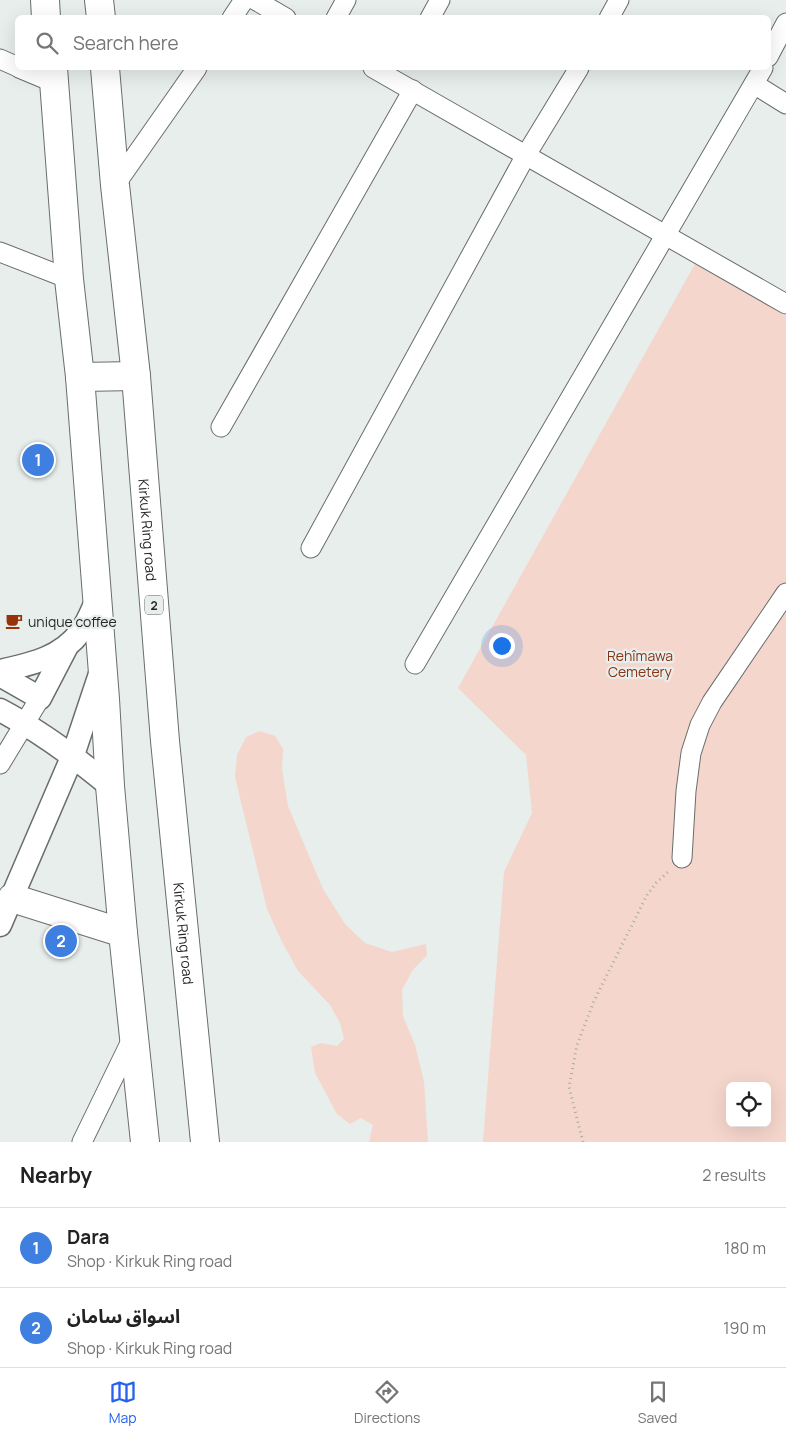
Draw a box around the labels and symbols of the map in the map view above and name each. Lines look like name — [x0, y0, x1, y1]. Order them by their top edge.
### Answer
pin: 1 — [22, 441, 54, 479]
street label: Kirkuk Ring road — [135, 478, 162, 582]
road number: 2 — [145, 596, 163, 614]
cafe icon: unique coffee — [4, 611, 24, 631]
place label: unique coffee — [28, 612, 117, 631]
your location — [489, 633, 515, 659]
park label: Rehîmawa Cemetery — [607, 646, 673, 681]
street label: Kirkuk Ring road — [170, 881, 199, 985]
pin: 2 — [45, 922, 77, 960]

